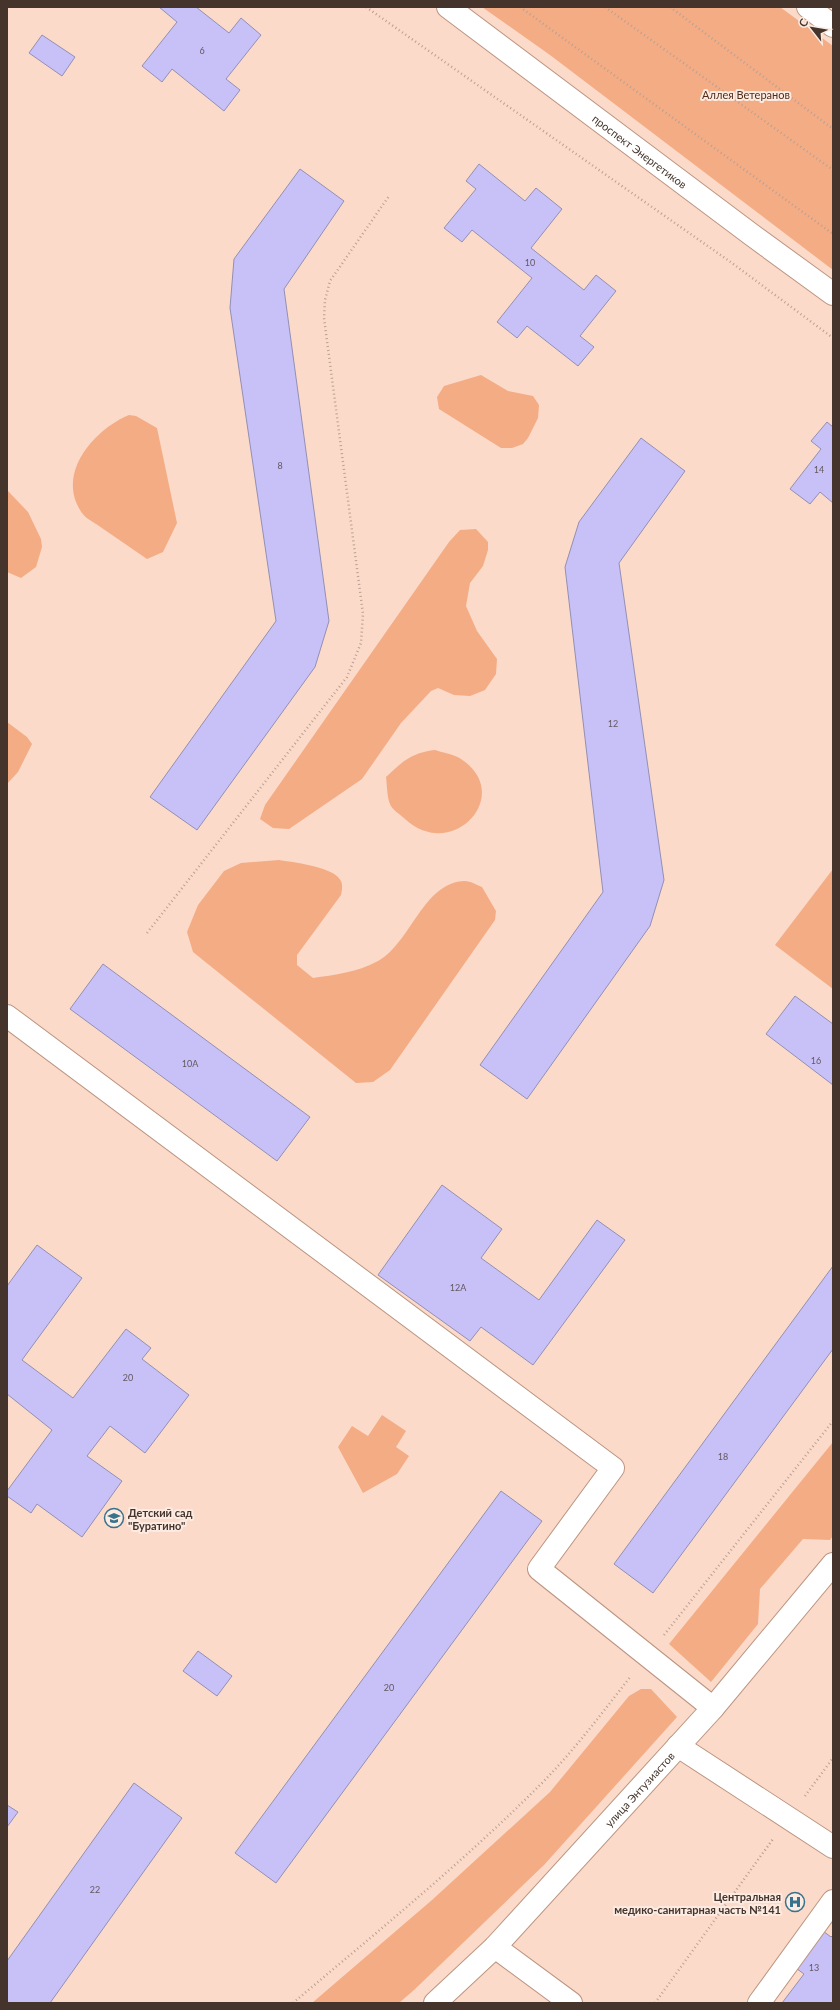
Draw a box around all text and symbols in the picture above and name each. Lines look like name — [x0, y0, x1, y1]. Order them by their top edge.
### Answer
north arrow — [792, 8, 832, 48]
text: С — [796, 16, 811, 29]
house number: 6 — [199, 45, 205, 56]
park label: Аллея Ветеранов — [702, 88, 790, 101]
street label: проспект Энергетиков — [590, 111, 690, 191]
house number: 10 — [525, 257, 535, 268]
house number: 8 — [277, 460, 283, 471]
house number: 14 — [814, 464, 824, 475]
house number: 12 — [608, 718, 618, 729]
house number: 16 — [811, 1055, 821, 1066]
house number: 10А — [182, 1058, 199, 1069]
house number: 12А — [450, 1282, 467, 1293]
house number: 20 — [123, 1372, 133, 1383]
house number: 18 — [718, 1451, 728, 1462]
place label: Детский сад "Буратино" — [128, 1506, 193, 1532]
school or university icon: Детский сад "Буратино" — [103, 1507, 125, 1529]
house number: 20 — [384, 1682, 394, 1693]
street label: улица Энтузиастов — [602, 1749, 677, 1829]
house number: 22 — [90, 1884, 100, 1895]
place label: Центральная медико-санитарная часть №141 — [614, 1890, 781, 1916]
hospital icon: Центральная медико-санитарная часть №141 — [784, 1891, 806, 1913]
house number: 13 — [809, 1962, 819, 1973]

